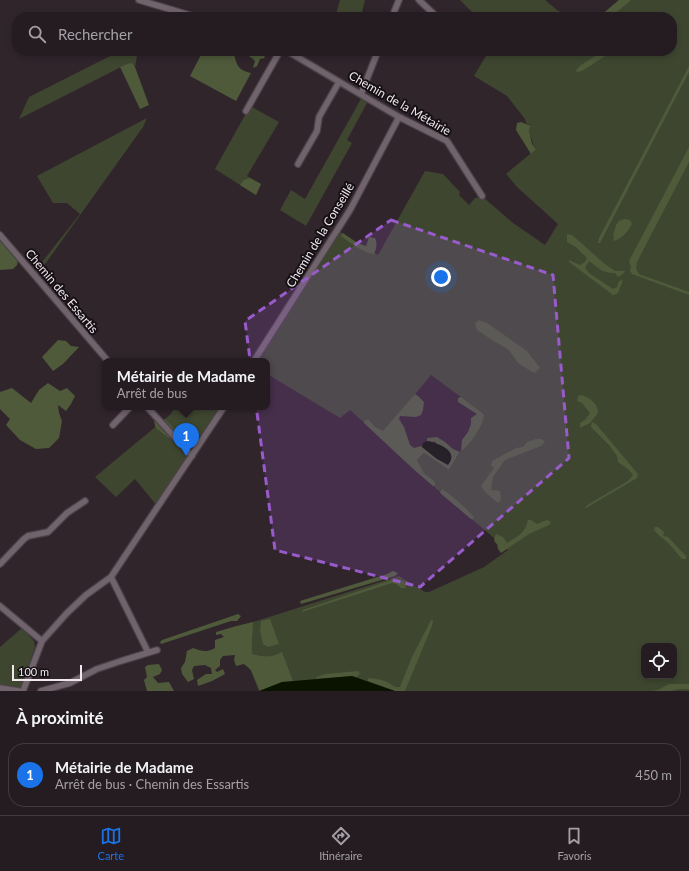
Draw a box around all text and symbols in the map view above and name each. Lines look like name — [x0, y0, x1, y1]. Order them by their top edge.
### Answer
search box — [12, 12, 677, 56]
icon: search — [26, 23, 48, 45]
text: Rechercher — [58, 25, 132, 43]
street label: Chemin de la Métairie — [346, 68, 454, 138]
street label: Chemin de la Conseillé — [283, 180, 357, 290]
street label: Chemin des Essartis — [22, 246, 102, 336]
your location — [431, 267, 451, 287]
popup — [102, 358, 270, 410]
text: Métairie de Madame — [117, 367, 255, 385]
text: Arrêt de bus — [117, 385, 187, 401]
pin: 1 — [173, 423, 199, 456]
map controls — [641, 643, 677, 679]
button: locate — [641, 643, 677, 679]
scale bar — [12, 663, 82, 682]
text: 100 m — [18, 665, 49, 678]
text: À proximité — [16, 707, 104, 728]
text: Métairie de Madame — [55, 758, 193, 776]
text: 1 — [26, 767, 34, 783]
text: 450 m — [635, 767, 672, 783]
text: Arrêt de bus · Chemin des Essartis — [55, 776, 249, 792]
tab: Carte — [98, 825, 124, 862]
tab: Itinéraire — [319, 825, 362, 862]
tab: Favoris — [557, 825, 591, 862]

